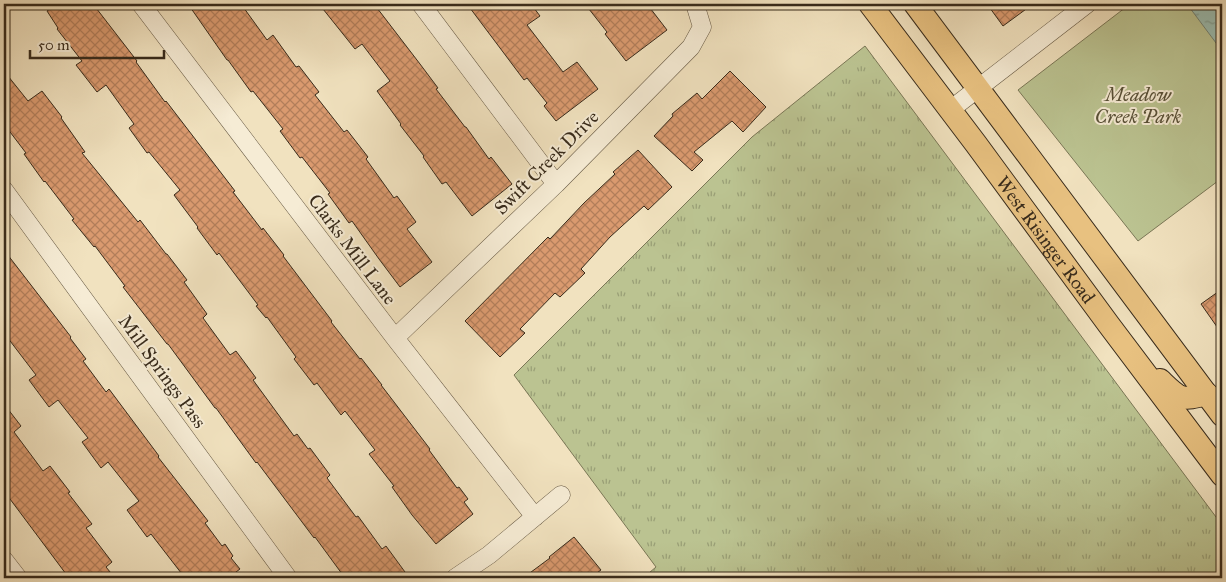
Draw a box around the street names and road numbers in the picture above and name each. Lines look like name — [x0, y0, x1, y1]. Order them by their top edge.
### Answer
street label: Swift Creek Drive — [489, 105, 603, 219]
street label: West Risinger Road — [991, 171, 1100, 308]
street label: Clarks Mill Lane — [304, 190, 402, 309]
street label: Mill Springs Pass — [113, 310, 211, 433]

